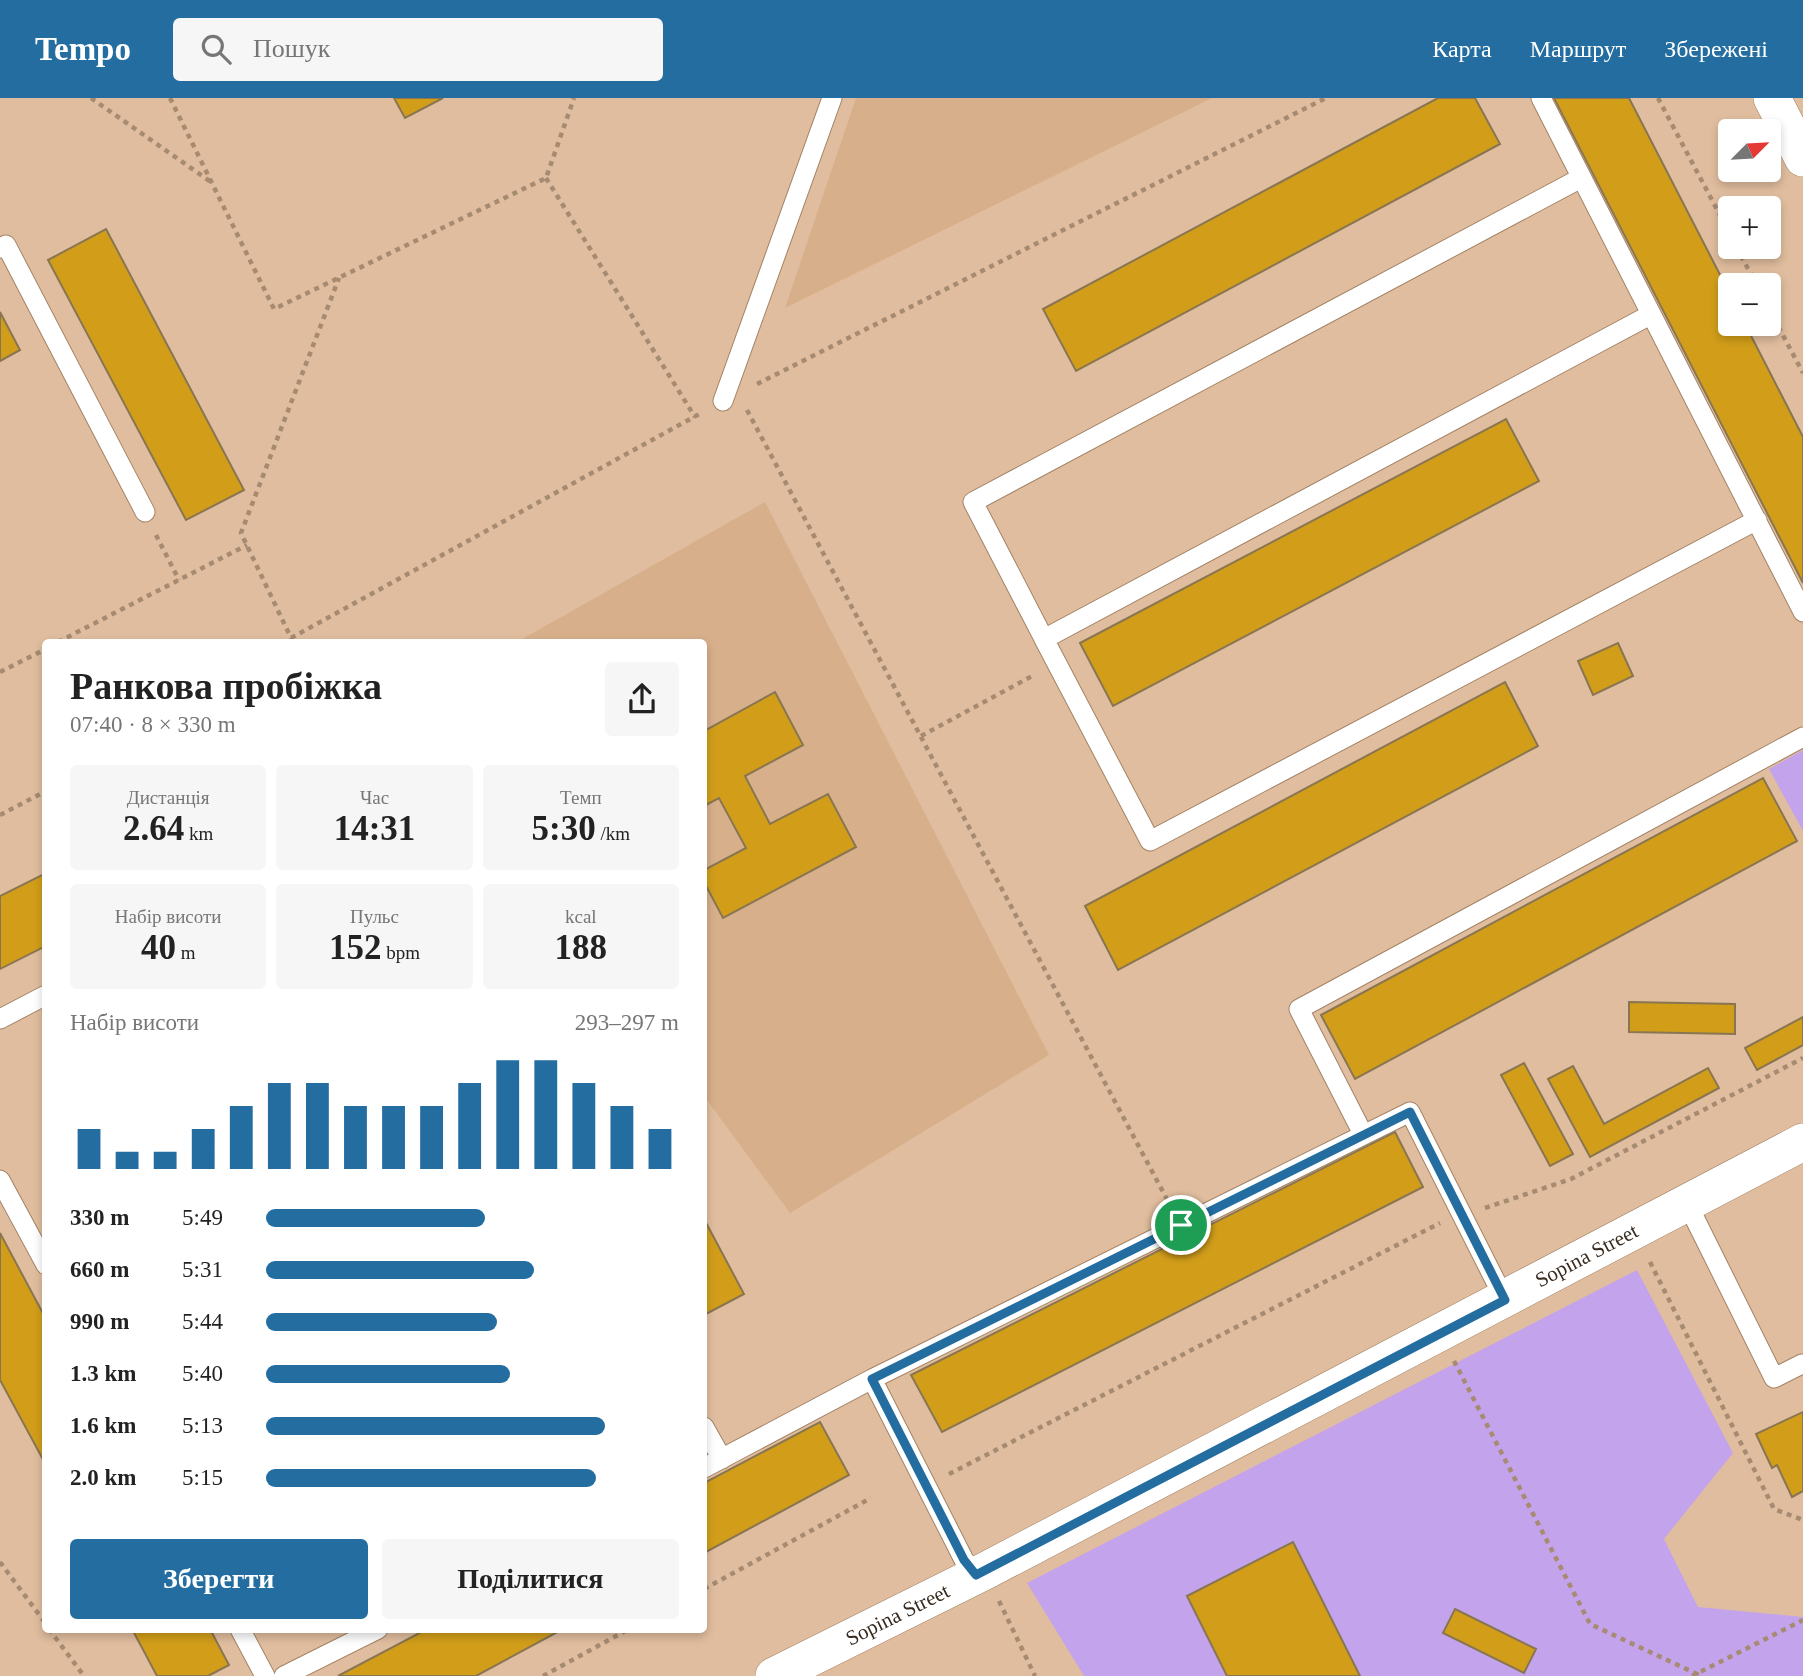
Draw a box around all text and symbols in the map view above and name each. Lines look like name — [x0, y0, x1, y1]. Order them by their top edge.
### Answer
search box — [173, 18, 663, 81]
icon: search — [197, 30, 235, 68]
text: Tempo — [35, 31, 131, 67]
text: Пошук — [253, 34, 330, 63]
text: Карта — [1432, 36, 1492, 62]
text: Маршрут — [1530, 36, 1626, 62]
text: Збережені — [1664, 36, 1768, 62]
north arrow — [1718, 119, 1782, 182]
map controls — [1718, 119, 1781, 336]
button: + — [1718, 196, 1781, 259]
button: − — [1718, 273, 1781, 336]
button: share — [605, 662, 679, 736]
text: Ранкова пробіжка — [70, 665, 382, 707]
text: 07:40 · 8 × 330 m — [70, 712, 236, 737]
text: Дистанція — [127, 787, 210, 808]
text: Час — [360, 787, 389, 808]
text: Темп — [560, 787, 602, 808]
text: 2.64 — [123, 809, 184, 848]
text: 14:31 — [334, 809, 415, 848]
text: 5:30 — [532, 809, 596, 848]
text: km — [184, 823, 213, 844]
text: /km — [596, 823, 630, 844]
text: Набір висоти — [115, 906, 221, 927]
text: Пульс — [350, 906, 399, 927]
text: kcal — [565, 906, 597, 927]
text: 40 — [141, 928, 176, 967]
text: 152 — [329, 928, 381, 967]
text: 188 — [555, 928, 607, 967]
text: m — [176, 942, 195, 963]
text: bpm — [381, 942, 420, 963]
text: Набір висоти — [70, 1010, 199, 1035]
text: 293–297 m — [575, 1010, 679, 1035]
pin — [1151, 1195, 1211, 1255]
text: 330 m — [70, 1205, 129, 1230]
text: 5:49 — [182, 1205, 223, 1230]
icon: arrive — [1162, 1206, 1200, 1244]
street label: Sopina Street — [1531, 1219, 1642, 1292]
text: 660 m — [70, 1257, 129, 1282]
text: 5:31 — [182, 1257, 223, 1282]
text: 990 m — [70, 1309, 129, 1334]
text: 5:44 — [182, 1309, 223, 1334]
text: 1.3 km — [70, 1361, 136, 1386]
text: 5:40 — [182, 1361, 223, 1386]
text: 1.6 km — [70, 1413, 136, 1438]
text: 5:13 — [182, 1413, 223, 1438]
text: 2.0 km — [70, 1465, 136, 1490]
text: 5:15 — [182, 1465, 223, 1490]
button: Зберегти — [70, 1539, 368, 1619]
button: Поділитися — [382, 1539, 679, 1619]
street label: Sopina Street — [842, 1579, 953, 1650]

